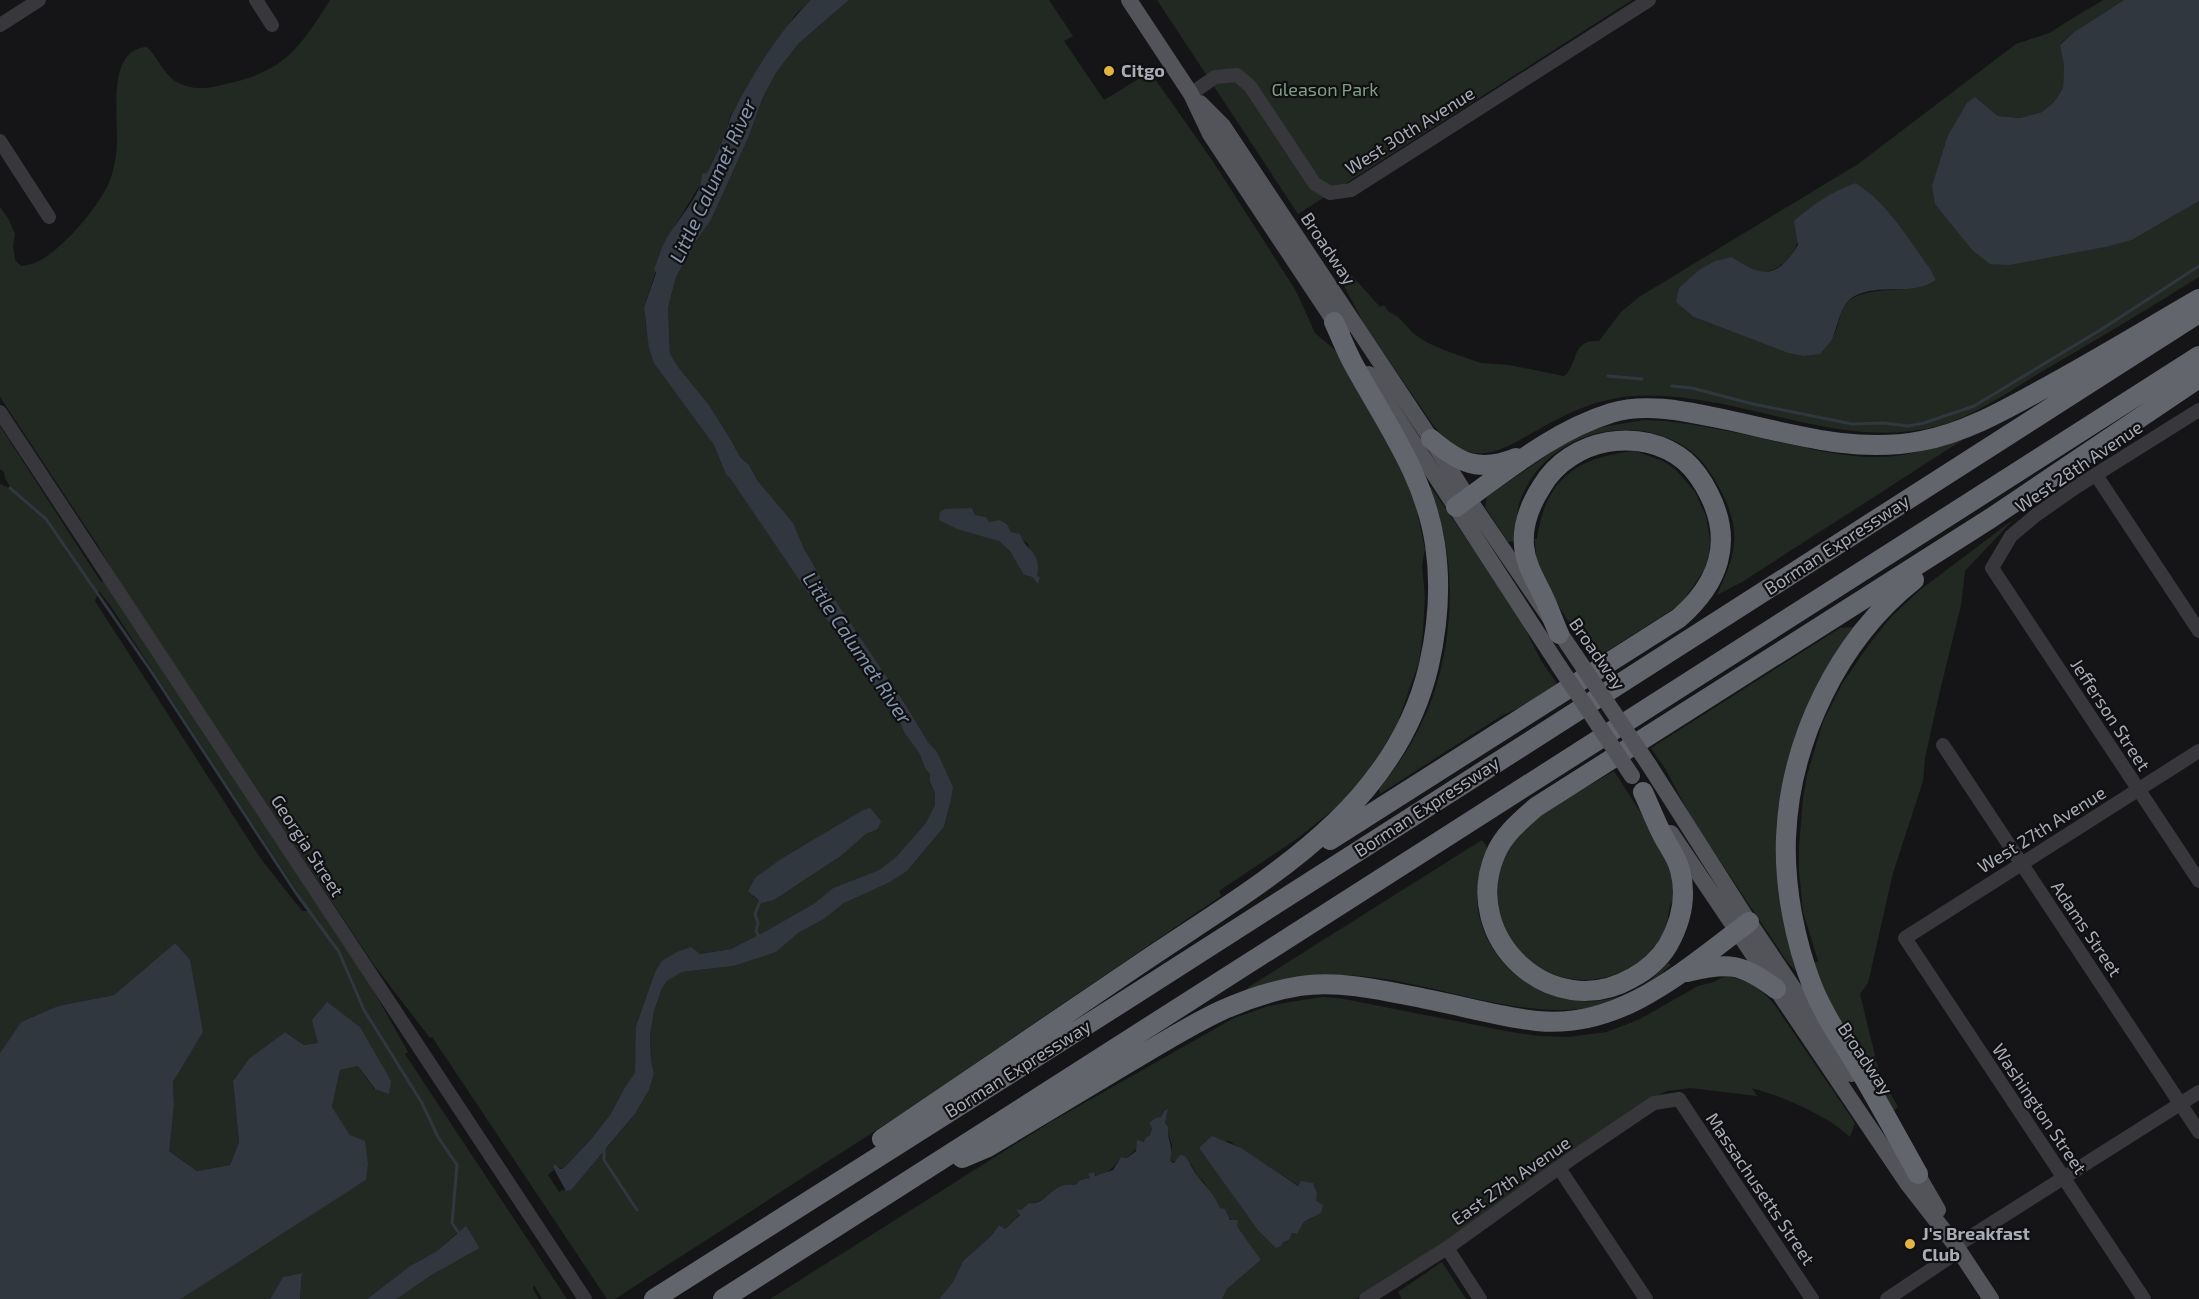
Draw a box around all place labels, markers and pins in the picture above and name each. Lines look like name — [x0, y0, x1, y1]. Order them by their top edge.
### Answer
place label: Citgo — [1121, 59, 1165, 81]
marker: Citgo — [1102, 64, 1116, 78]
place label: J's Breakfast Club — [1922, 1222, 2031, 1265]
marker: J's Breakfast Club — [1903, 1237, 1917, 1251]

